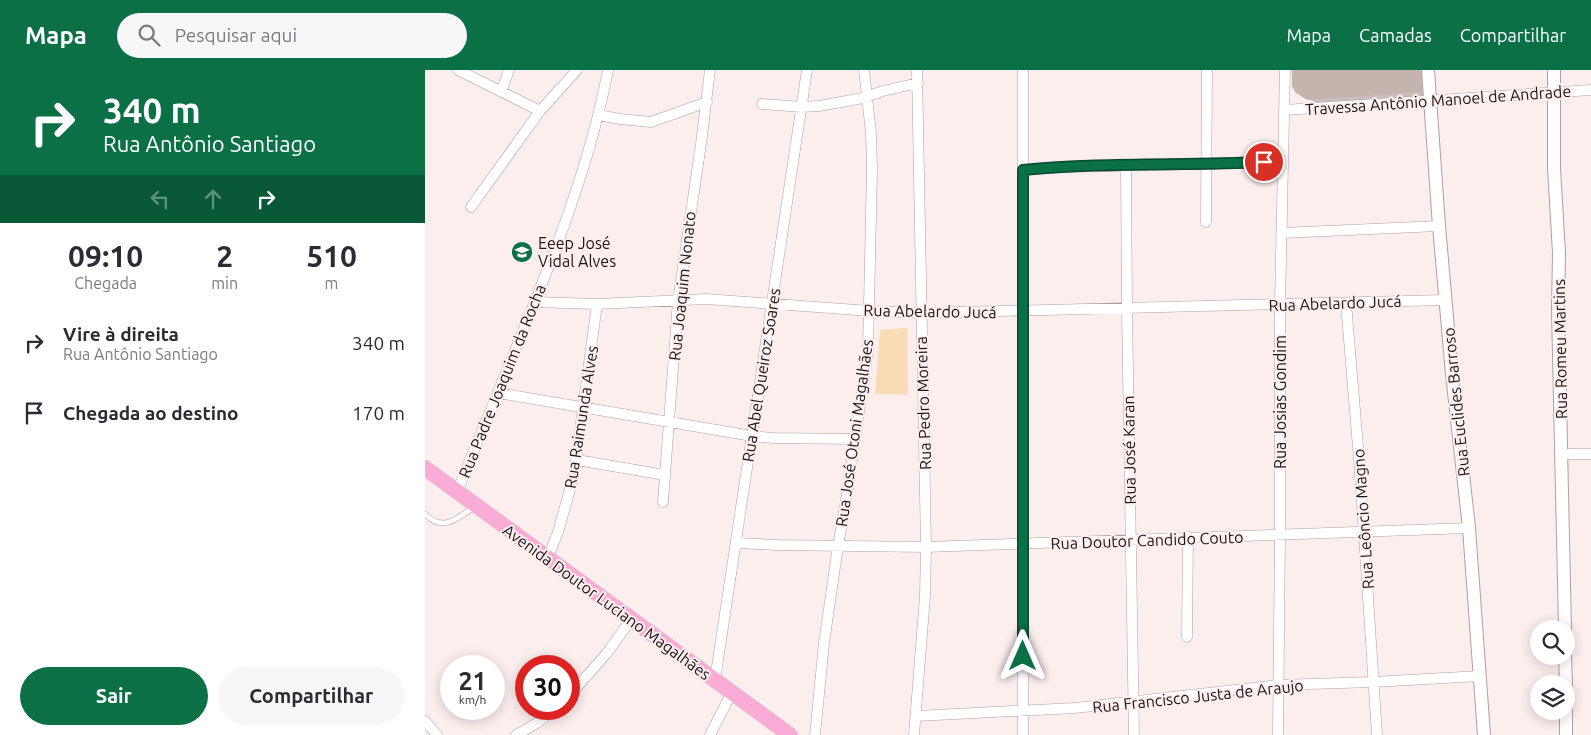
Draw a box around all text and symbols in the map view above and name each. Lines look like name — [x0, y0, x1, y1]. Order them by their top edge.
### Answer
search box — [117, 13, 467, 58]
icon: search — [135, 21, 163, 49]
text: Mapa — [25, 22, 87, 49]
text: Pesquisar aqui — [175, 24, 297, 46]
text: Mapa — [1286, 25, 1331, 45]
text: Camadas — [1359, 25, 1432, 45]
text: Compartilhar — [1460, 25, 1566, 45]
street label: Travessa Antônio Manoel de Andrade — [1304, 82, 1572, 118]
icon: right — [20, 90, 85, 155]
text: 340 m — [103, 90, 201, 130]
text: Rua Antônio Santiago — [103, 131, 316, 156]
pin — [1243, 141, 1285, 183]
icon: arrive — [1250, 148, 1278, 176]
icon: left — [146, 185, 174, 213]
icon: ahead — [199, 185, 227, 213]
icon: right — [252, 185, 280, 213]
street label: Rua Joaquim Nonato — [665, 210, 699, 362]
place label: Eeep José Vidal Alves — [538, 234, 616, 270]
text: 09:10 — [68, 239, 143, 273]
text: 2 — [216, 239, 233, 273]
text: 510 — [306, 239, 357, 273]
school or university icon: Eeep José Vidal Alves — [510, 240, 534, 264]
text: Chegada — [74, 274, 137, 292]
text: min — [211, 274, 238, 292]
text: m — [325, 274, 338, 292]
street label: Rua Romeu Martins — [1550, 279, 1570, 419]
street label: Rua Padre Joaquim da Rocha — [455, 282, 549, 480]
street label: Rua Abel Queiroz Soares — [738, 287, 784, 463]
street label: Rua Abelardo Jucá — [1268, 292, 1402, 314]
street label: Rua Abelardo Jucá — [863, 301, 997, 321]
text: Vire à direita — [63, 323, 179, 345]
street label: Rua Euclides Barroso — [1439, 327, 1473, 477]
icon: right — [20, 329, 48, 357]
text: 340 m — [352, 332, 405, 354]
street label: Rua Josias Gondim — [1271, 335, 1289, 469]
street label: Rua Pedro Moreira — [912, 336, 934, 470]
street label: Rua José Otoni Magalhães — [832, 338, 876, 528]
street label: Rua Raimunda Alves — [561, 344, 601, 490]
text: Rua Antônio Santiago — [63, 345, 218, 363]
street label: Rua José Karan — [1119, 395, 1139, 505]
icon: arrive — [20, 399, 48, 427]
text: Chegada ao destino — [63, 402, 239, 424]
text: 170 m — [352, 402, 405, 424]
street label: Rua Leôncio Magno — [1349, 448, 1377, 590]
street label: Avenida Doutor Luciano Magalhães — [500, 521, 714, 683]
street label: Rua Doutor Candido Couto — [1050, 528, 1244, 552]
map controls — [1530, 620, 1575, 720]
button: search — [1530, 620, 1575, 665]
position arrow — [996, 629, 1048, 681]
speed limit sign: 30 — [515, 655, 580, 720]
button: Sair — [20, 667, 208, 725]
button: Compartilhar — [218, 667, 405, 725]
text: 21 — [458, 667, 487, 695]
button: layers — [1530, 675, 1575, 720]
street label: Rua Francisco Justa de Araujo — [1092, 676, 1304, 716]
text: km/h — [459, 693, 486, 706]

